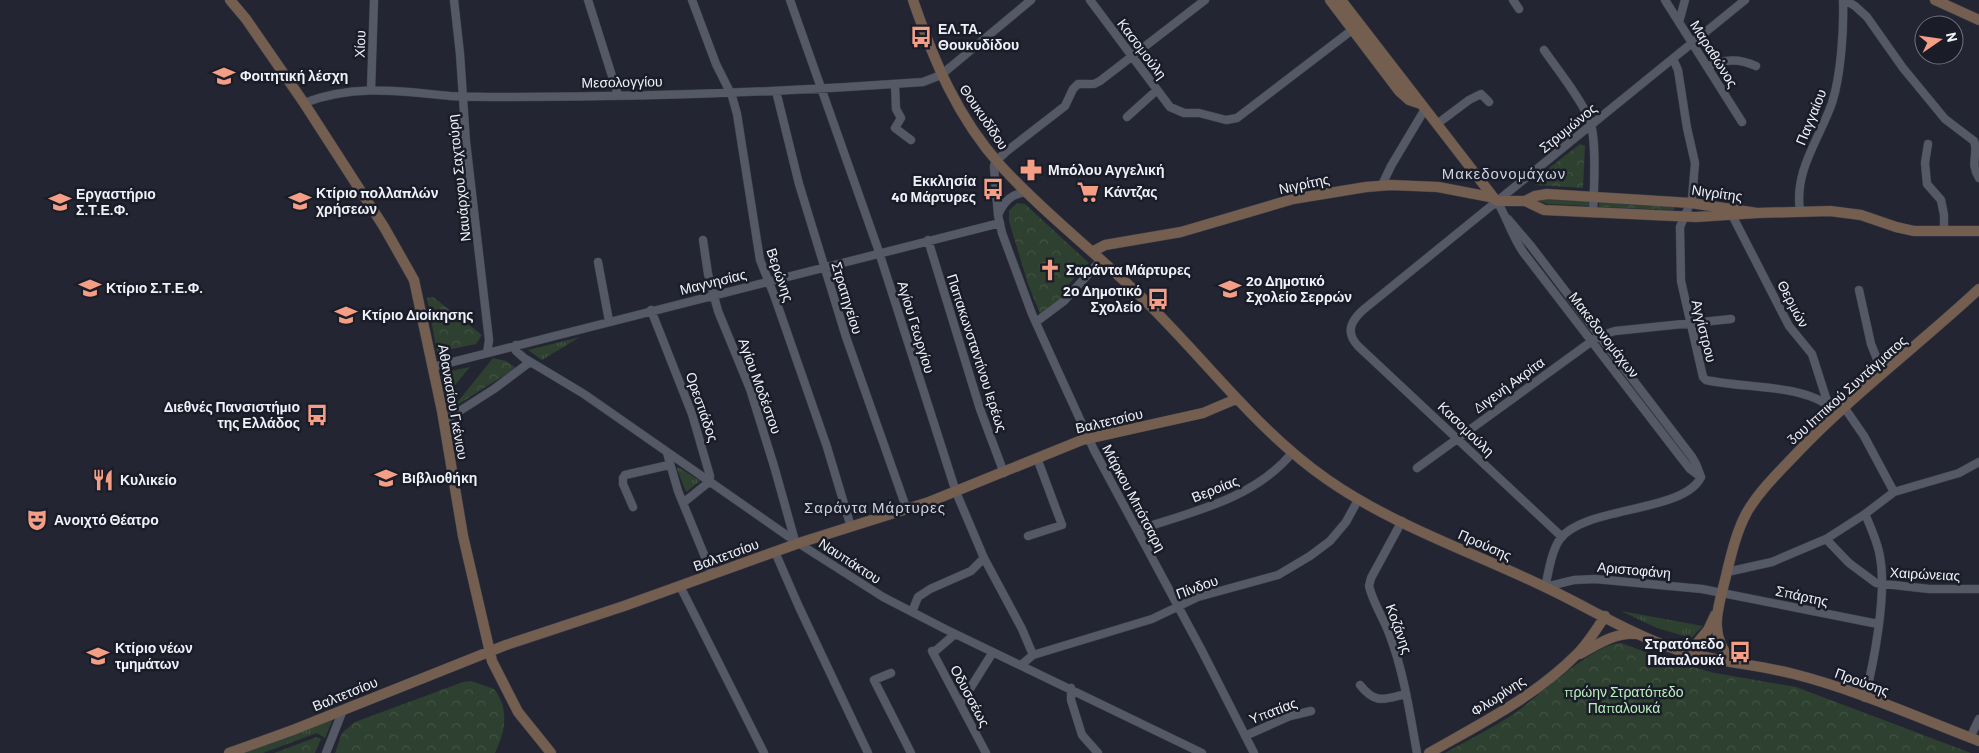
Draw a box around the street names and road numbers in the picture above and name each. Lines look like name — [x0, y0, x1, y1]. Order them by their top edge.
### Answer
street label: Κασομούλη — [1114, 15, 1171, 82]
street label: Μαραθώνος — [1687, 17, 1742, 91]
street label: Χίου — [351, 30, 368, 58]
street label: Μεσολογγίου — [581, 72, 663, 91]
street label: Θουκυδίδου — [956, 81, 1012, 153]
street label: Παγγαίου — [1792, 86, 1829, 147]
street label: Στρυμώνος — [1535, 99, 1600, 156]
street label: Ναυάρχου Σαχτούρη — [443, 114, 474, 242]
street label: Νιγρίτης — [1277, 170, 1331, 197]
street label: Νιγρίτης — [1690, 181, 1744, 205]
street label: Βερώνης — [763, 246, 798, 304]
street label: Στρατηγείου — [828, 260, 867, 336]
street label: Μαγνησίας — [678, 265, 748, 298]
street label: Παπακωνσταντίνου Ιερέως — [944, 272, 1011, 434]
street label: Θερμών — [1774, 277, 1813, 330]
street label: Αγίου Γεωργίου — [894, 279, 939, 375]
street label: Μακεδονομάχων — [1566, 288, 1643, 381]
street label: Αγγίστρου — [1689, 298, 1720, 364]
street label: 3ου Ιππικού Συντάγματος — [1783, 331, 1910, 448]
street label: Αγίου Μοδέστου — [735, 336, 786, 436]
street label: Αθανασίου Γκένιου — [435, 343, 472, 461]
street label: Διγενή Ακρίτα — [1470, 353, 1548, 416]
street label: Ορεστιάδος — [683, 370, 722, 444]
street label: Κασομούλη — [1435, 398, 1498, 460]
street label: Βαλτετσίου — [1073, 404, 1144, 437]
street label: Μάρκου Μπότσαρη — [1099, 441, 1170, 554]
street label: Βεροίας — [1189, 471, 1241, 506]
street label: Προύσης — [1456, 525, 1515, 564]
street label: Ναυπάκτου — [816, 534, 885, 587]
street label: Βαλτετσίου — [691, 535, 761, 574]
street label: Αριστοφάνη — [1596, 558, 1672, 581]
street label: Χαιρώνειας — [1889, 563, 1961, 584]
street label: Πίνδου — [1173, 571, 1220, 602]
street label: Σπάρτης — [1774, 582, 1830, 609]
street label: Κοζάνης — [1383, 602, 1416, 656]
street label: Οδυσσέως — [947, 662, 994, 730]
street label: Προύσης — [1833, 664, 1892, 699]
street label: Φλωρίνης — [1467, 672, 1528, 719]
street label: Βαλτετσίου — [310, 673, 380, 714]
street label: Υπατίας — [1246, 694, 1299, 727]

